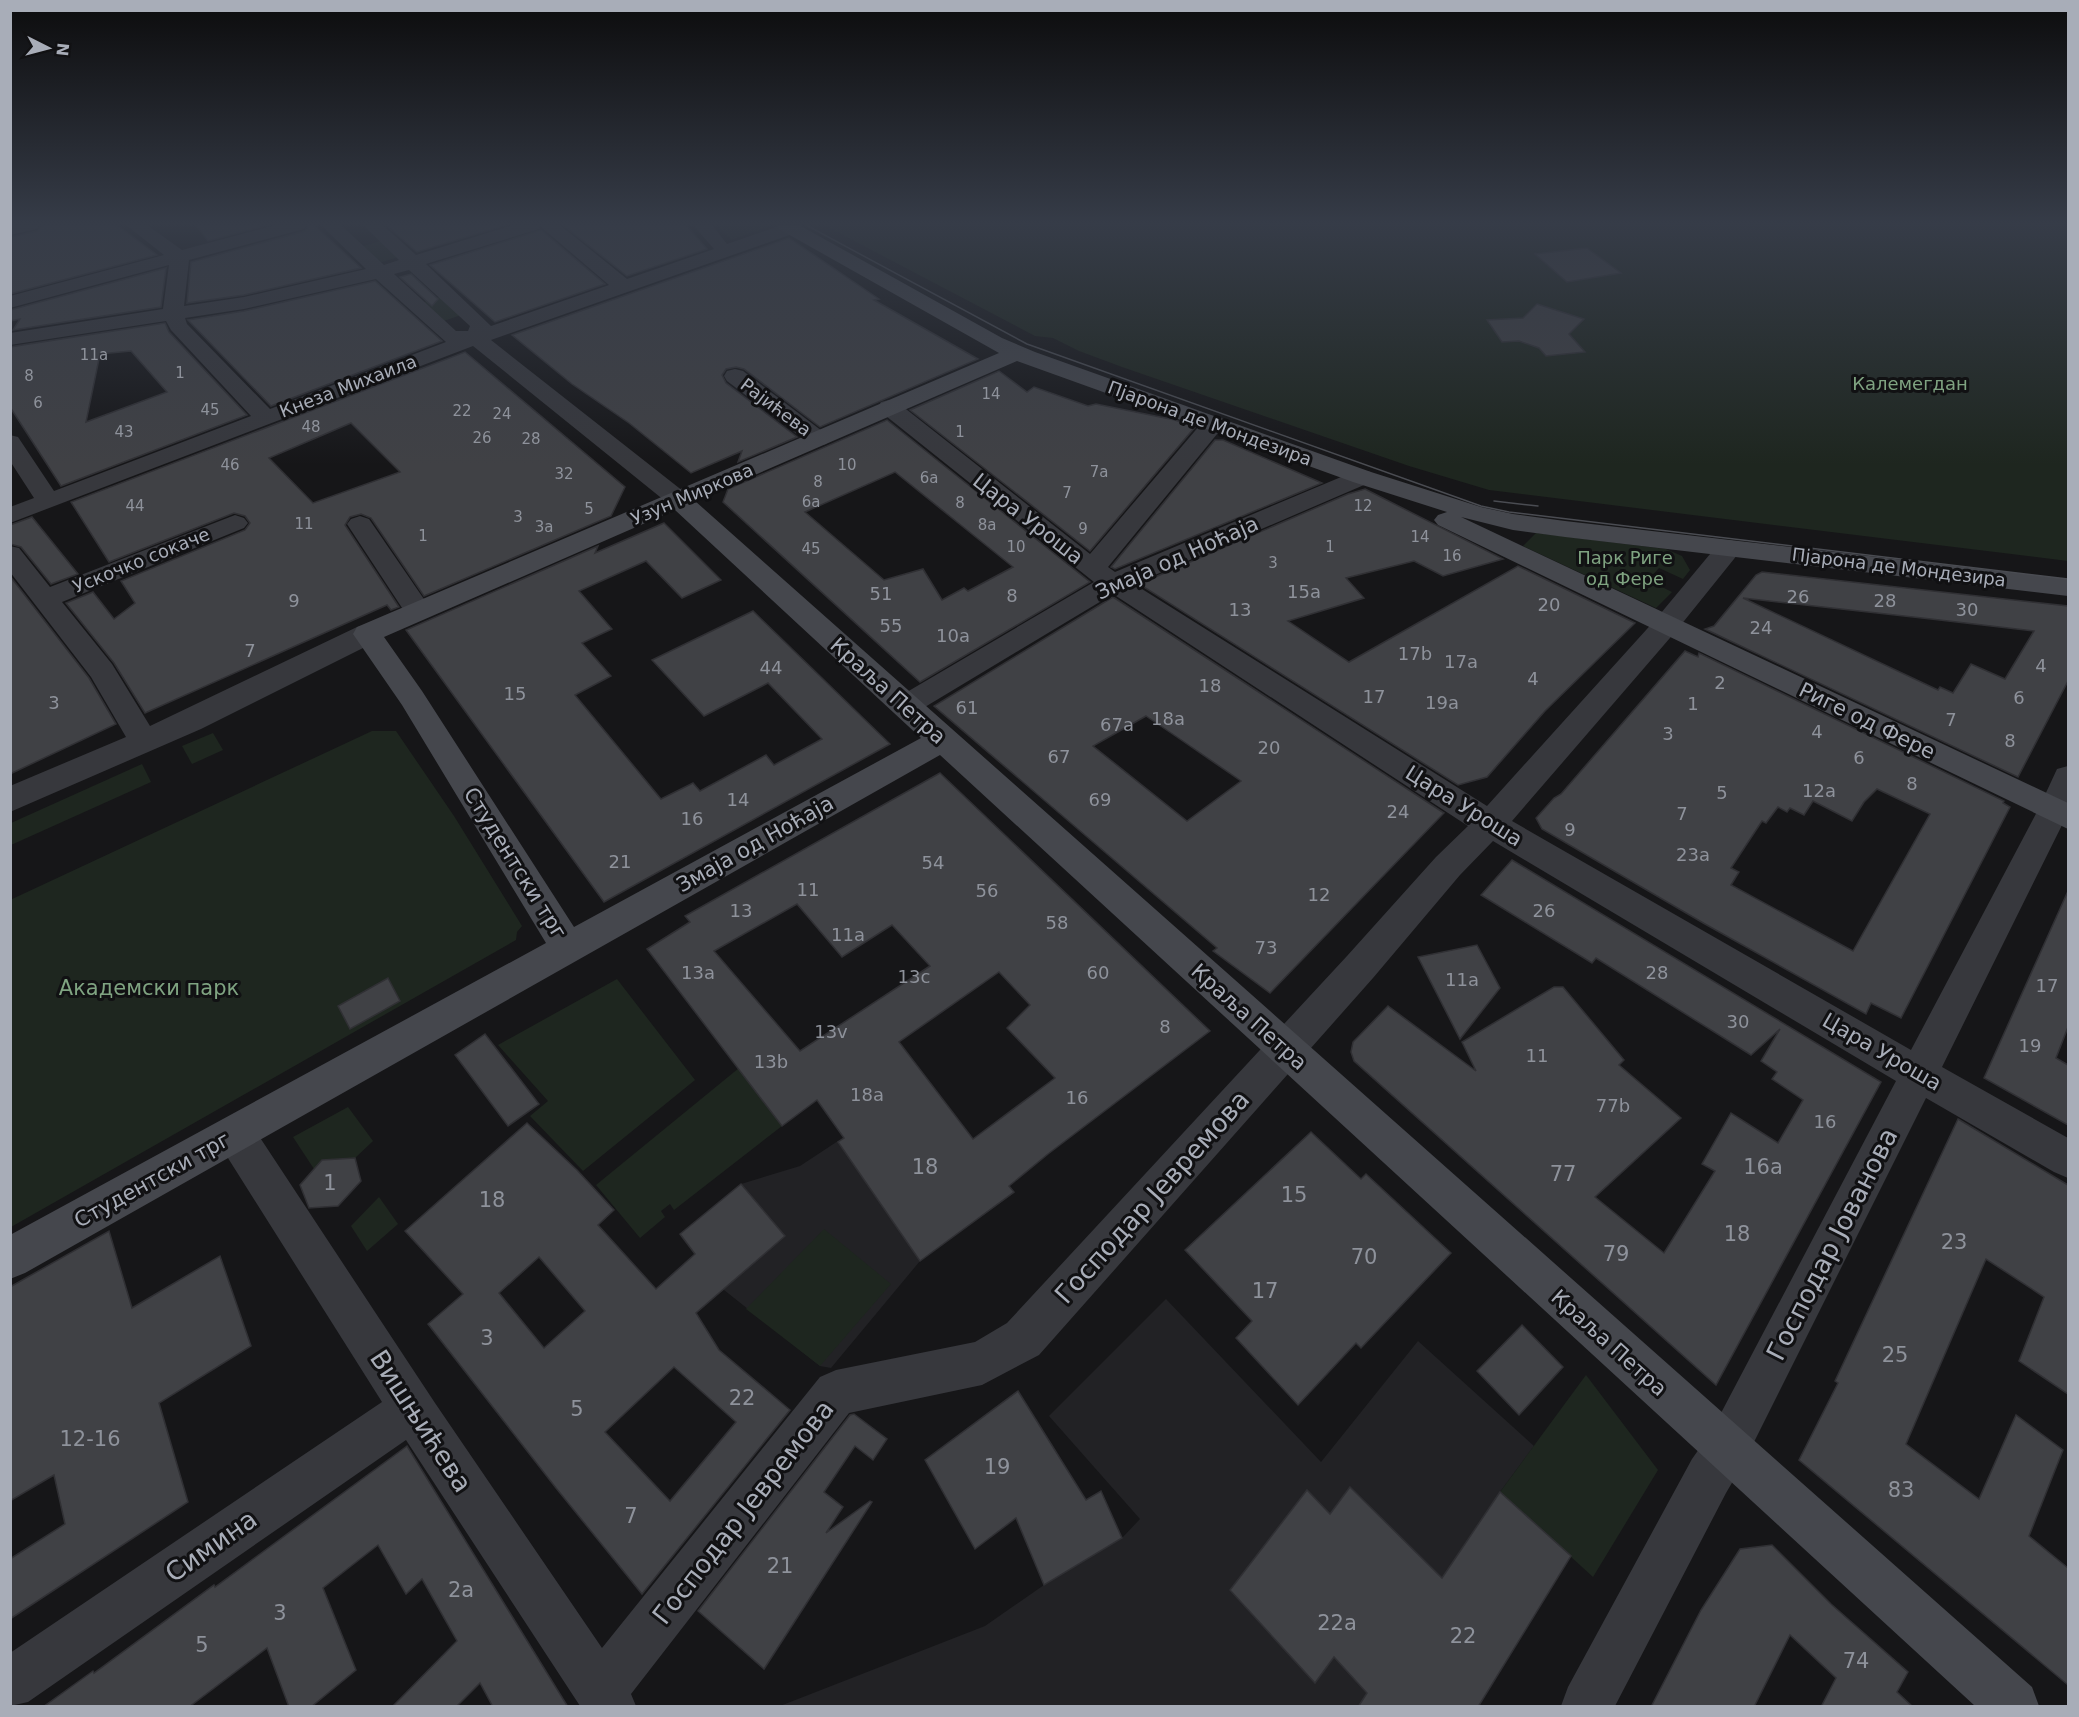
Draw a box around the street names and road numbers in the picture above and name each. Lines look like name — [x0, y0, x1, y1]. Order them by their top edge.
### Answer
street label: Кнеза Михаила — [277, 350, 419, 422]
street label: Рајићева — [737, 374, 815, 440]
street label: Пјарона де Мондезира — [1105, 376, 1315, 470]
street label: Узун Миркова — [628, 459, 756, 529]
street label: Цара Уроша — [968, 469, 1088, 569]
street label: Змаја од Ноћаја — [1092, 511, 1262, 605]
street label: Ускочко сокаче — [70, 523, 212, 597]
street label: Пјарона де Мондезира — [1791, 543, 2007, 591]
street label: Краља Петра — [825, 633, 951, 749]
street label: Риге од Фере — [1795, 678, 1939, 764]
street label: Цара Уроша — [1401, 761, 1527, 851]
street label: Студентски трг — [459, 783, 571, 943]
street label: Змаја од Ноћаја — [672, 791, 838, 897]
street label: Краља Петра — [1186, 959, 1312, 1075]
street label: Цара Уроша — [1818, 1008, 1946, 1096]
street label: Господар Јевремова — [1049, 1084, 1255, 1310]
street label: Господар Јованова — [1760, 1123, 1904, 1365]
street label: Студентски трг — [70, 1127, 234, 1233]
street label: Краља Петра — [1546, 1285, 1672, 1401]
street label: Вишњићева — [364, 1344, 478, 1498]
street label: Господар Јевремова — [646, 1394, 840, 1630]
street label: Симина — [160, 1504, 262, 1588]

